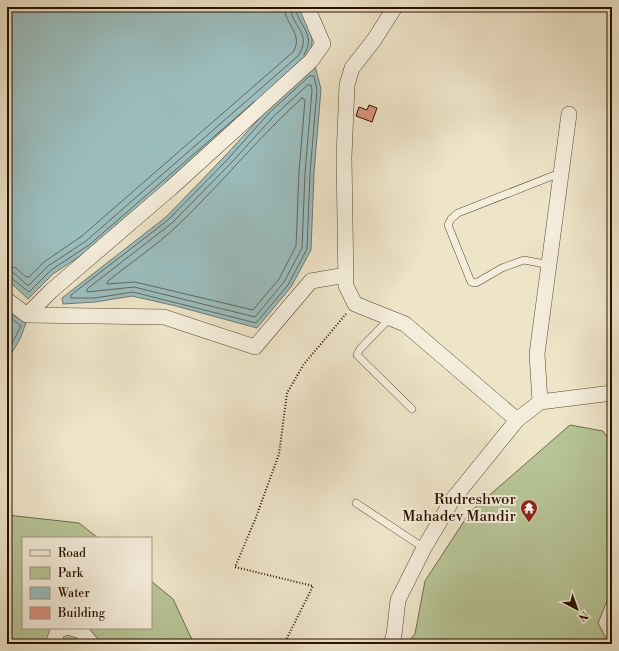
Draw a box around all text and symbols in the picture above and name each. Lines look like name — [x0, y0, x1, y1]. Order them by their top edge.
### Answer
place label: Rudreshwor Mahadev Mandir — [402, 490, 517, 526]
temple icon: Rudreshwor Mahadev Mandir — [519, 498, 539, 523]
legend — [22, 537, 152, 629]
text: Road — [58, 546, 86, 561]
text: Park — [58, 566, 84, 581]
text: Water — [57, 586, 90, 601]
north arrow — [557, 589, 597, 629]
text: Building — [57, 606, 106, 621]
text: N — [575, 608, 591, 624]

